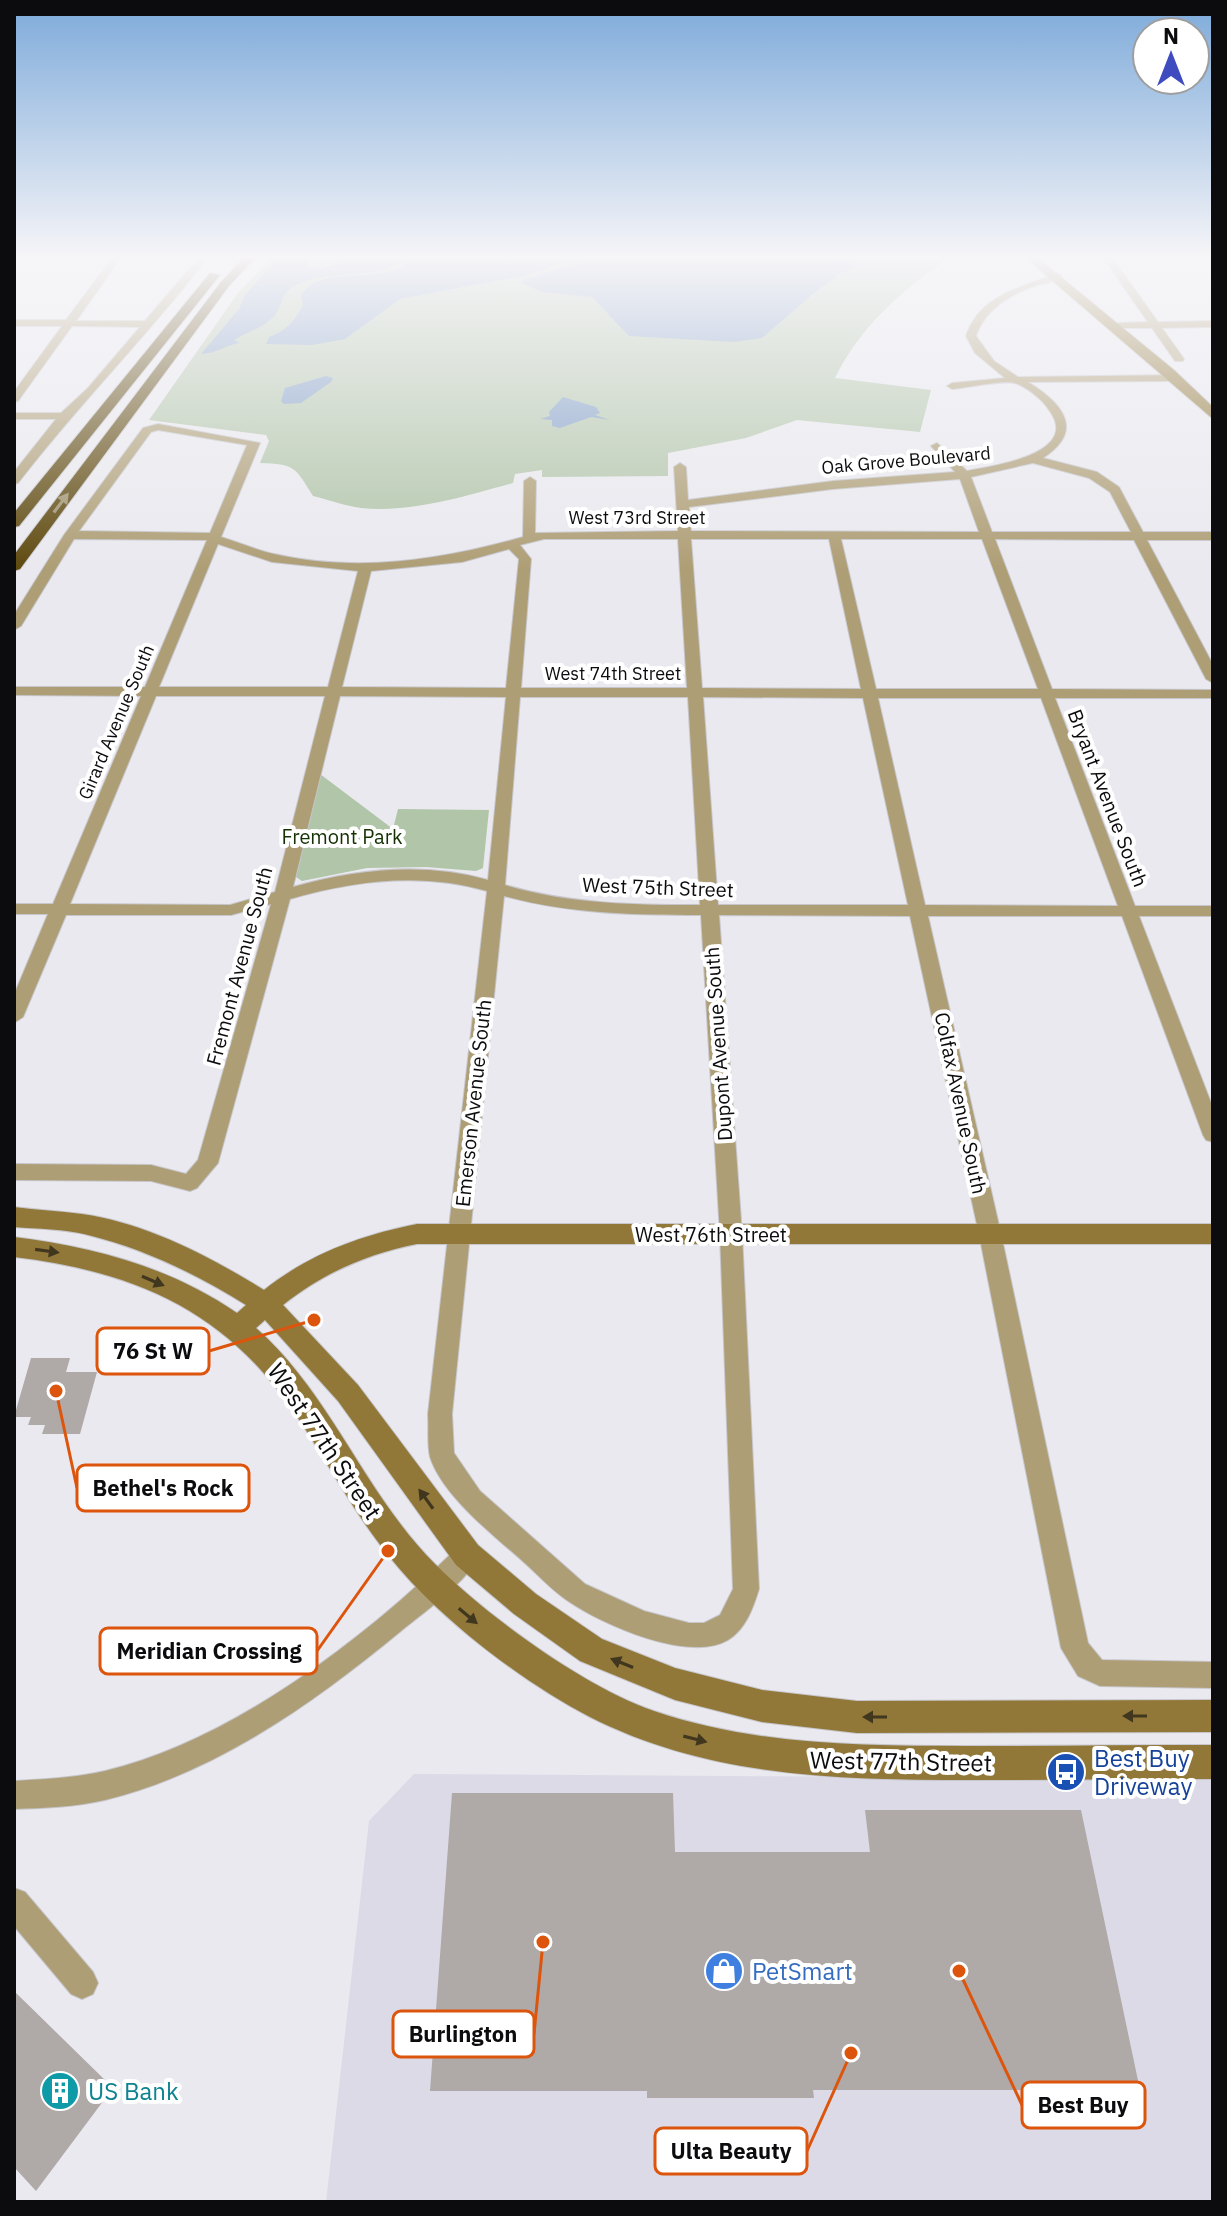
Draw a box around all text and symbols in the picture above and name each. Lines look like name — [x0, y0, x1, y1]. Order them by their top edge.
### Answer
north arrow — [1131, 16, 1211, 96]
text: N — [1163, 21, 1179, 50]
street label: Oak Grove Boulevard — [820, 441, 992, 479]
one-way arrow — [53, 493, 69, 514]
street label: West 73rd Street — [568, 506, 706, 529]
street label: Girard Avenue South — [73, 641, 159, 803]
street label: West 74th Street — [545, 662, 681, 685]
street label: Bryant Avenue South — [1062, 705, 1154, 891]
park label: Fremont Park — [281, 823, 403, 850]
street label: Fremont Avenue South — [199, 864, 279, 1068]
street label: West 75th Street — [582, 871, 734, 903]
street label: Dupont Avenue South — [698, 946, 738, 1142]
street label: Emerson Avenue South — [449, 998, 497, 1208]
street label: Colfax Avenue South — [929, 1010, 993, 1196]
street label: West 76th Street — [635, 1221, 787, 1248]
one-way arrow — [35, 1245, 60, 1258]
one-way arrow — [142, 1275, 166, 1288]
callout: 76 St W — [97, 1328, 209, 1374]
text: 76 St W — [113, 1336, 193, 1365]
street label: West 77th Street — [261, 1357, 389, 1525]
callout: Bethel's Rock — [77, 1465, 249, 1511]
text: Bethel's Rock — [93, 1473, 234, 1502]
one-way arrow — [418, 1488, 434, 1510]
one-way arrow — [458, 1607, 478, 1624]
callout: Meridian Crossing — [100, 1628, 317, 1674]
text: Meridian Crossing — [116, 1636, 302, 1665]
one-way arrow — [610, 1656, 634, 1669]
one-way arrow — [862, 1710, 887, 1723]
one-way arrow — [1122, 1710, 1147, 1722]
one-way arrow — [682, 1734, 707, 1746]
place label: Best Buy Driveway — [1094, 1742, 1192, 1802]
street label: West 77th Street — [810, 1743, 992, 1779]
bus stop icon: Best Buy Driveway — [1045, 1751, 1087, 1793]
shop icon: PetSmart — [703, 1950, 745, 1992]
place label: PetSmart — [752, 1955, 853, 1987]
callout: Burlington — [393, 2011, 534, 2057]
text: Burlington — [409, 2019, 517, 2048]
building icon: US Bank — [39, 2070, 81, 2112]
place label: US Bank — [88, 2075, 179, 2107]
callout: Best Buy — [1022, 2082, 1145, 2128]
text: Best Buy — [1037, 2090, 1129, 2119]
callout: Ulta Beauty — [655, 2128, 807, 2174]
text: Ulta Beauty — [671, 2136, 792, 2165]

